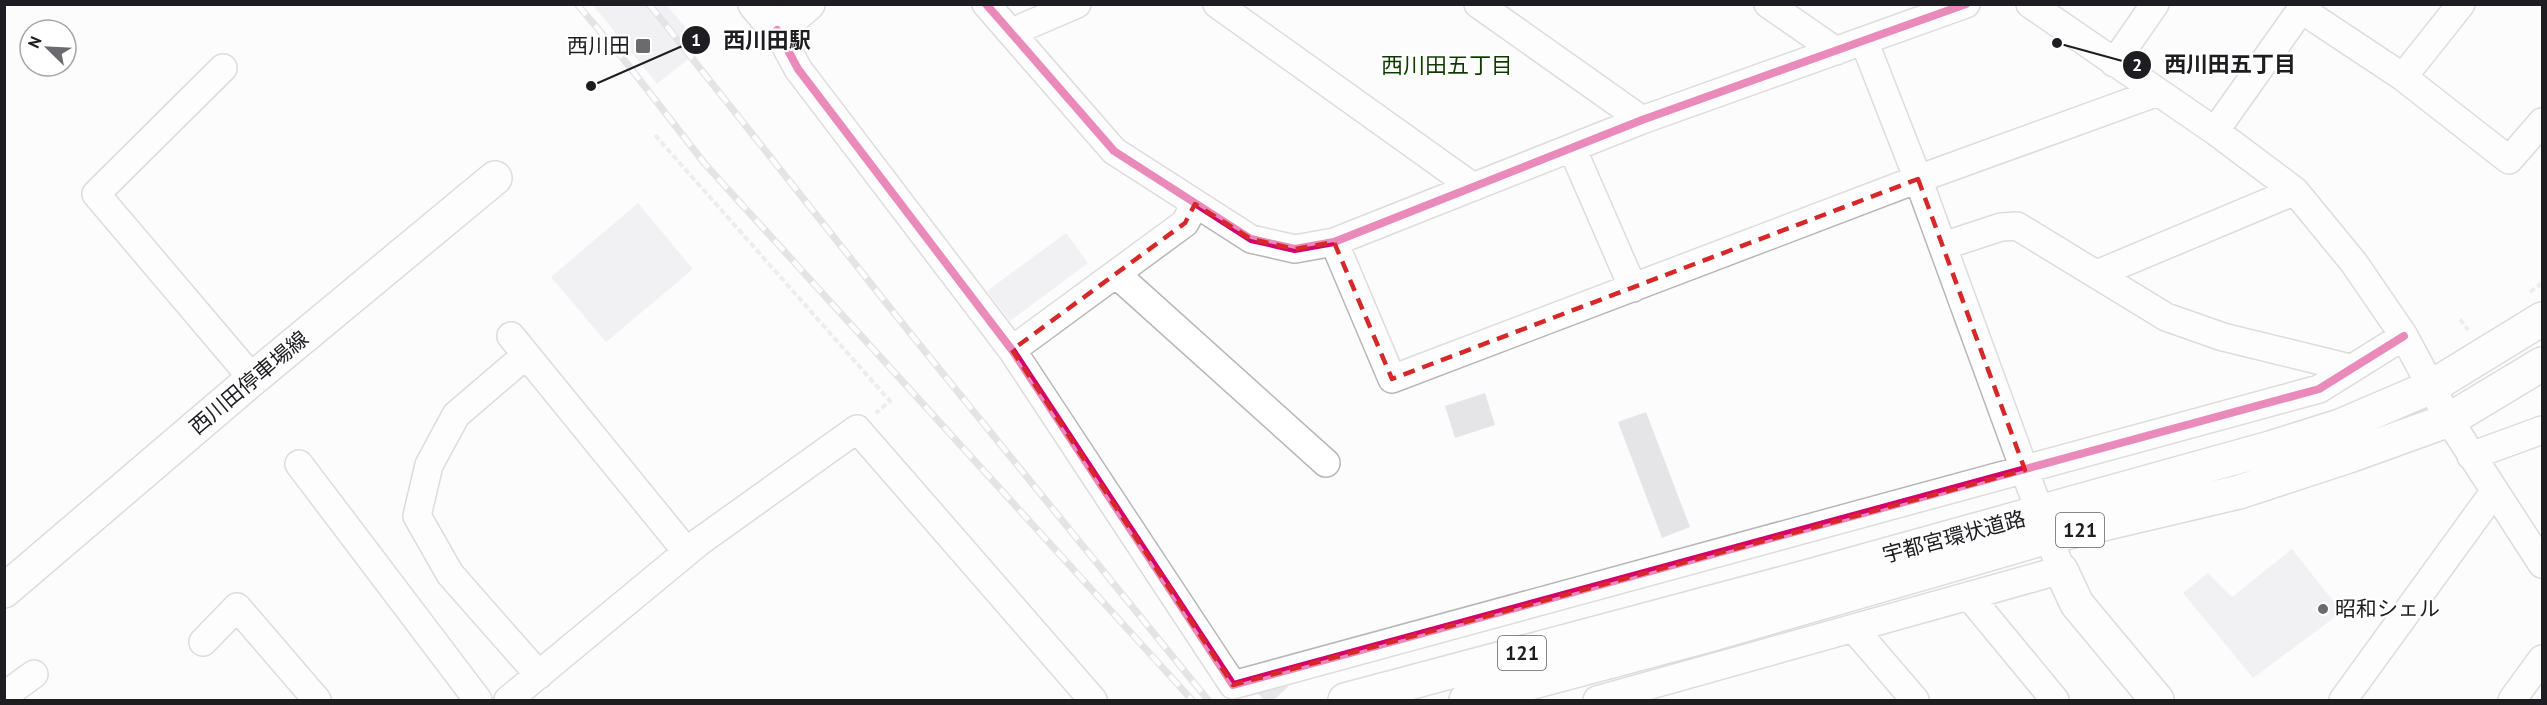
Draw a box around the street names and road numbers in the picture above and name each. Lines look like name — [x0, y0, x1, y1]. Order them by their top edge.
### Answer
street label: 西川田停車場線 — [184, 325, 314, 440]
street label: 宇都宮環状道路 — [1879, 504, 2028, 569]
road number: 121 — [2056, 513, 2104, 547]
road number: 121 — [1498, 636, 1546, 670]

